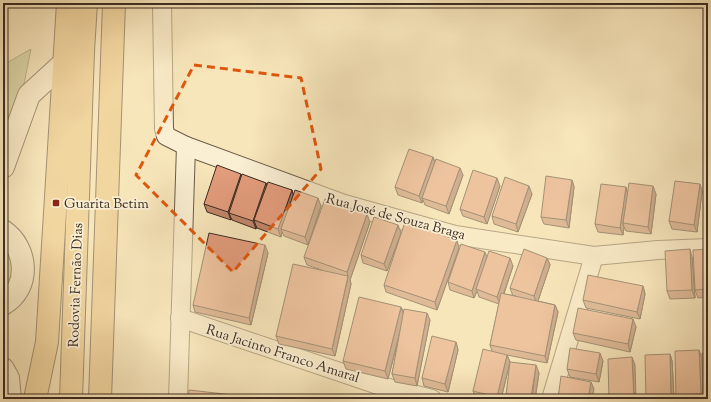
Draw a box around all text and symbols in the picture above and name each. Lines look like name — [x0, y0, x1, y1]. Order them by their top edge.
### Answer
street label: Rua José de Souza Braga — [324, 190, 468, 246]
place label: Guarita Betim — [64, 195, 149, 215]
marker: Guarita Betim — [51, 198, 61, 208]
street label: Rodovia Fernão Dias — [65, 222, 89, 348]
street label: Rua Jacinto Franco Amaral — [203, 321, 362, 389]

